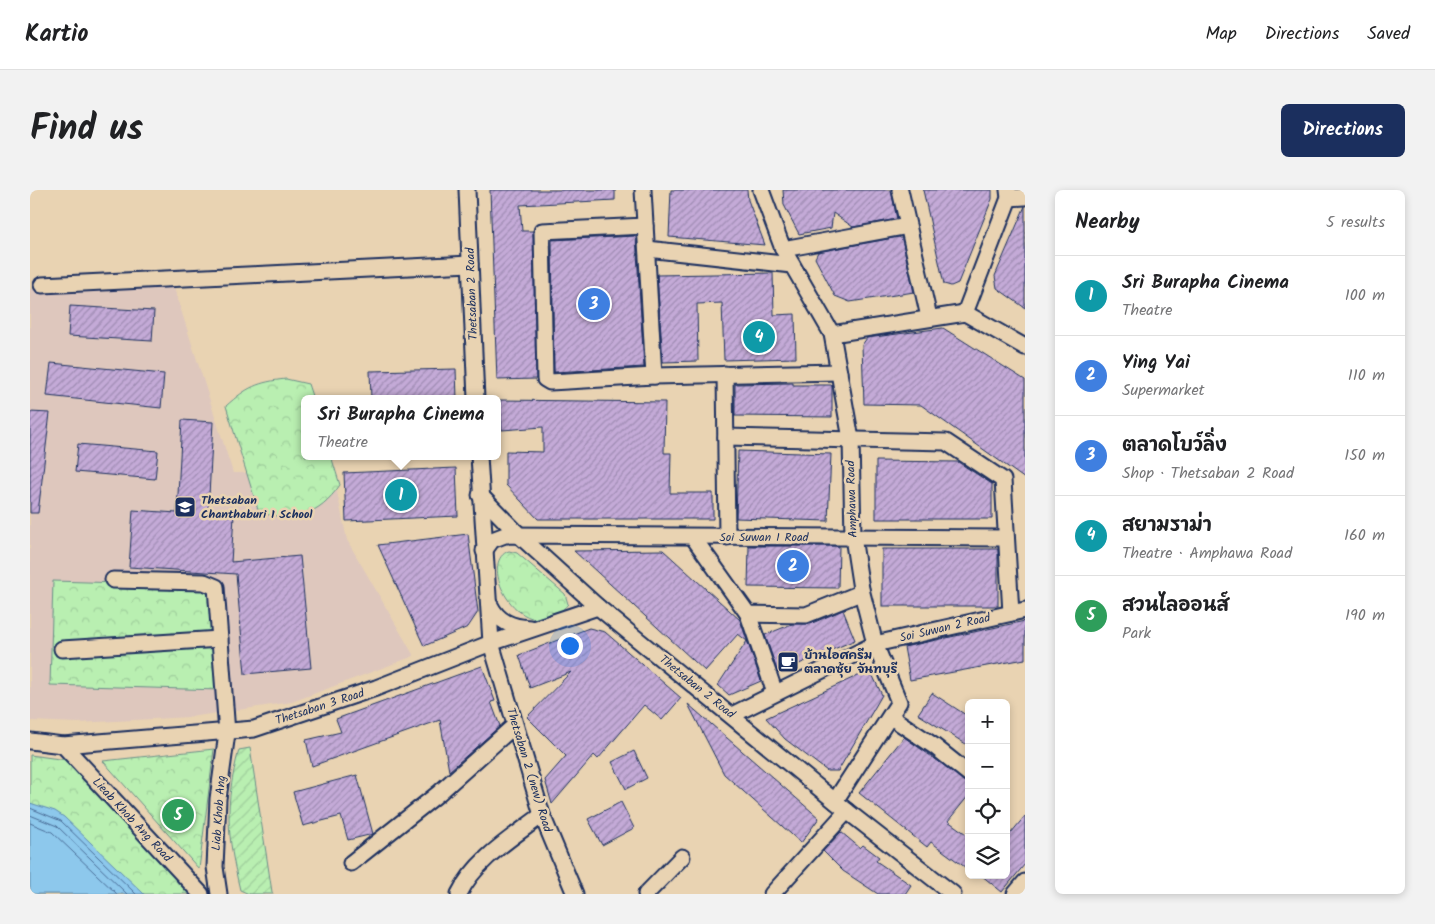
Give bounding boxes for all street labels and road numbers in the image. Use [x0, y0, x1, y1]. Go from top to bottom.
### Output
street label: Thetsaban 2 Road [461, 246, 483, 341]
street label: Amphawa Road [841, 459, 863, 538]
street label: Soi Suwan 1 Road [719, 528, 810, 547]
street label: Soi Suwan 2 Road [898, 608, 993, 648]
street label: Thetsaban 2 Road [655, 650, 740, 724]
street label: Thetsaban 3 Road [273, 683, 368, 730]
street label: Thetsaban 2 (new) Road [501, 705, 557, 836]
street label: Lieab Khob Ang Road [88, 773, 177, 867]
street label: Liab Khob Ang [207, 774, 231, 851]

